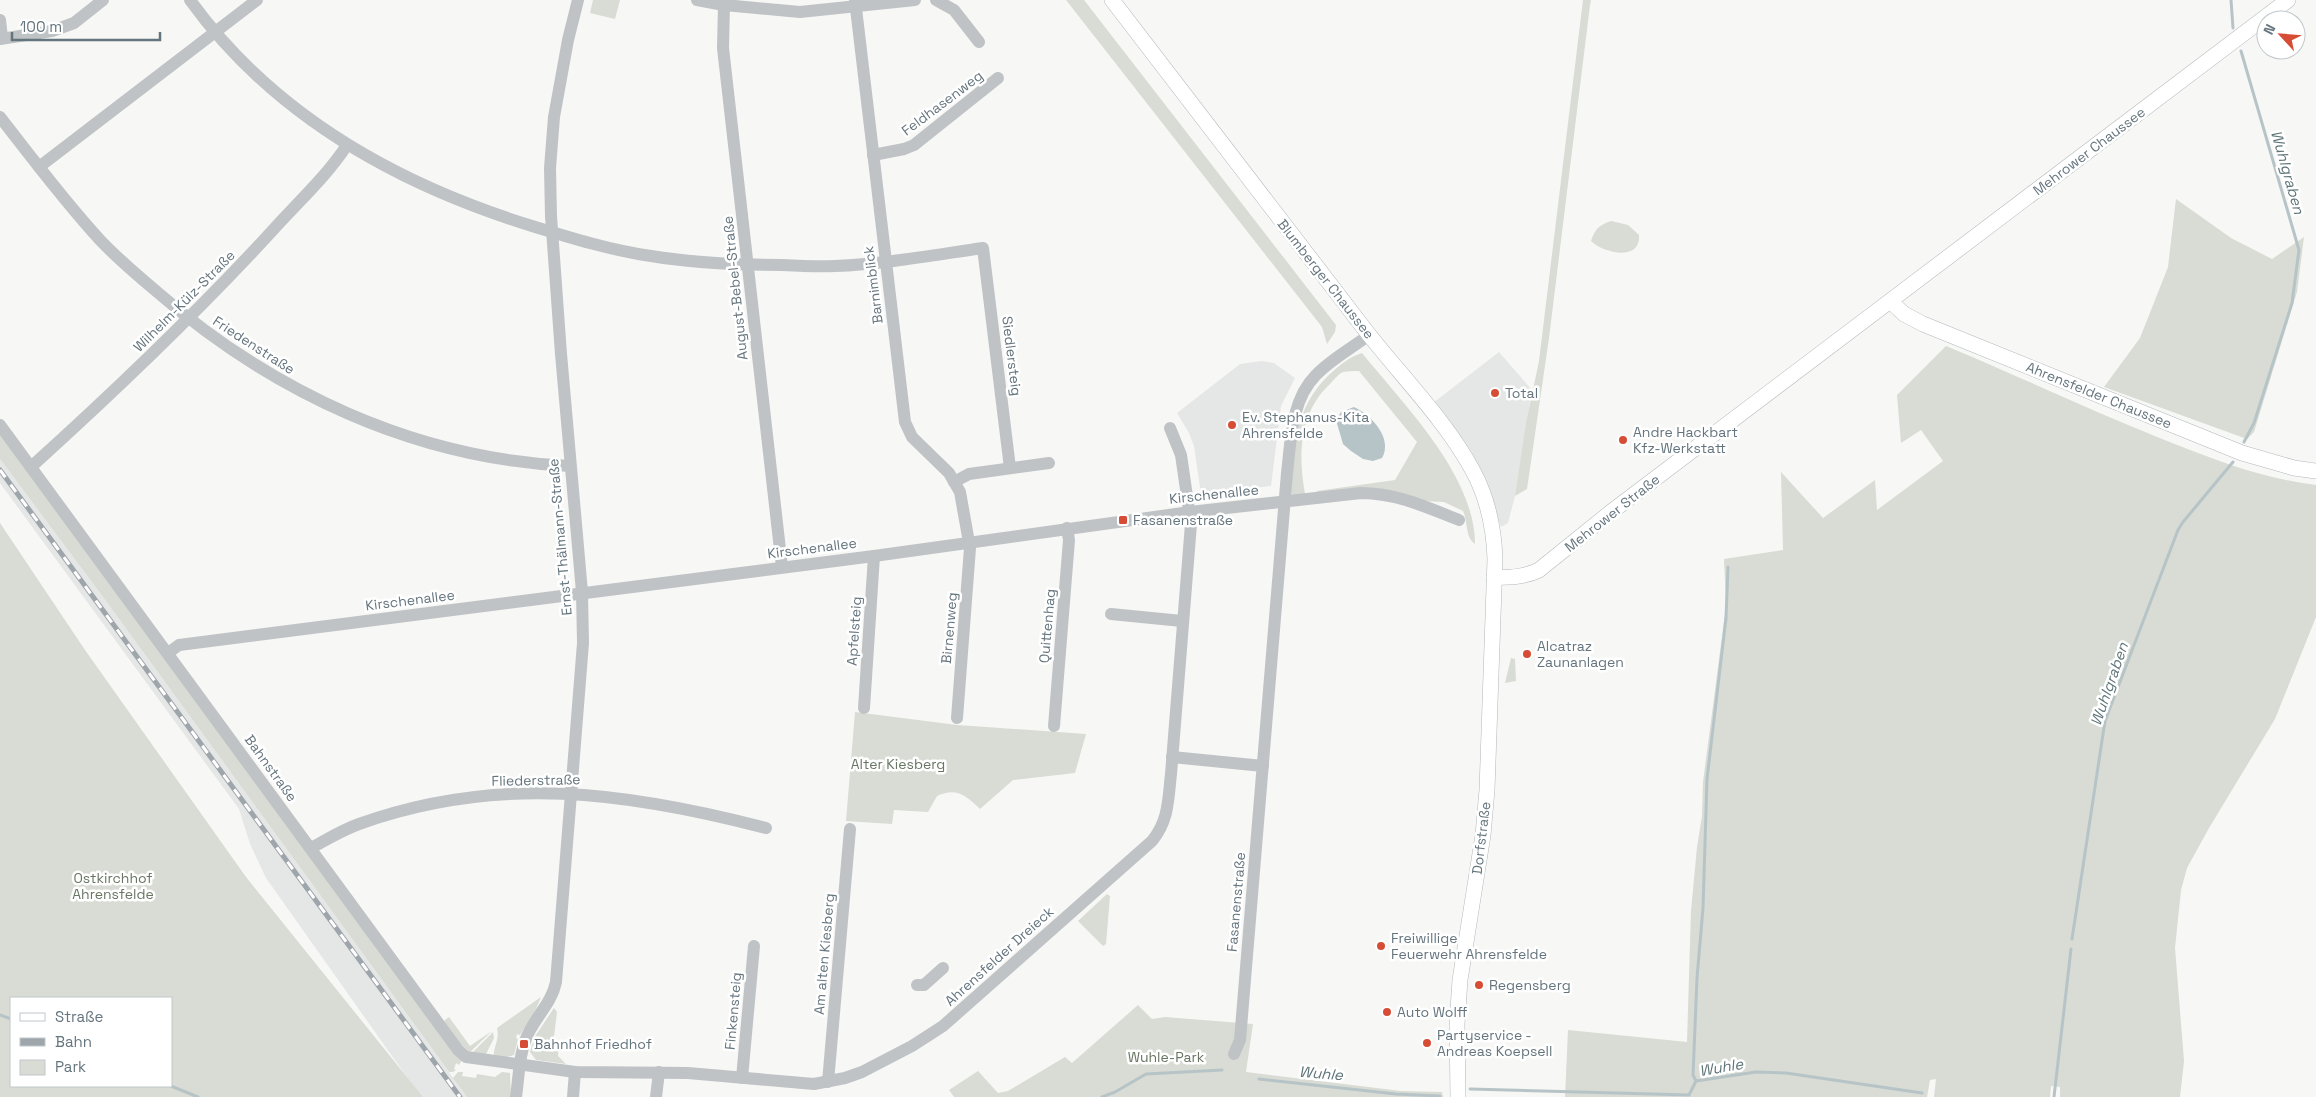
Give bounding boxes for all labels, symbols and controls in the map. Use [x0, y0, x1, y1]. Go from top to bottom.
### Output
scale bar [12, 10, 160, 42]
north arrow [2256, 10, 2306, 60]
text: 100 m [20, 17, 62, 36]
text: N [2259, 21, 2279, 37]
street label: Feldhasenweg [898, 67, 986, 139]
street label: Mehrower Chaussee [2029, 103, 2149, 199]
water label: Wuhlgraben [2267, 128, 2309, 217]
street label: August-Bebel-Straße [718, 215, 752, 361]
street label: Blumberger Chaussee [1274, 215, 1378, 343]
street label: Barnimblick [859, 245, 887, 325]
street label: Wilhelm-Külz-Straße [129, 246, 239, 356]
street label: Friedenstraße [210, 312, 298, 378]
street label: Siedlersteig [998, 315, 1026, 397]
street label: Ahrensfelder Chaussee [2023, 358, 2175, 432]
place label: Total [1505, 384, 1538, 402]
marker: Total [1489, 387, 1501, 399]
place label: Ev. Stephanus-Kita Ahrensfelde [1242, 408, 1369, 442]
marker: Ev. Stephanus-Kita Ahrensfelde [1226, 419, 1238, 431]
place label: Andre Hackbart Kfz-Werkstatt [1633, 423, 1738, 457]
marker: Andre Hackbart Kfz-Werkstatt [1617, 434, 1629, 446]
street label: Ernst-Thälmann-Straße [544, 458, 576, 616]
street label: Mehrower Straße [1561, 470, 1663, 556]
street label: Kirschenallee [1168, 480, 1260, 508]
place label: Fasanenstraße [1133, 511, 1233, 529]
marker: Fasanenstraße [1117, 514, 1129, 526]
street label: Kirschenallee [766, 534, 858, 562]
street label: Kirschenallee [364, 586, 456, 614]
street label: Quittenhag [1035, 588, 1059, 664]
street label: Birnenweg [937, 592, 961, 664]
street label: Apfelsteig [843, 596, 865, 666]
place label: Alcatraz Zaunanlagen [1537, 637, 1624, 671]
water label: Wuhlgraben [2086, 639, 2132, 728]
marker: Alcatraz Zaunanlagen [1521, 648, 1533, 660]
street label: Bahnstraße [241, 731, 301, 805]
park label: Alter Kiesberg [851, 755, 945, 773]
street label: Fliederstraße [491, 770, 581, 790]
street label: Dorfstraße [1468, 801, 1494, 875]
street label: Fasanenstraße [1223, 851, 1249, 953]
park label: Ostkirchhof Ahrensfelde [72, 869, 154, 903]
street label: Am alten Kiesberg [810, 893, 838, 1015]
street label: Ahrensfelder Dreieck [941, 902, 1058, 1010]
place label: Freiwillige Feuerwehr Ahrensfelde [1391, 929, 1547, 963]
marker: Freiwillige Feuerwehr Ahrensfelde [1375, 940, 1387, 952]
street label: Finkensteig [721, 972, 745, 1050]
place label: Regensberg [1489, 976, 1571, 994]
marker: Regensberg [1473, 979, 1485, 991]
legend [10, 997, 172, 1087]
place label: Auto Wolff [1397, 1003, 1468, 1021]
marker: Auto Wolff [1381, 1006, 1393, 1018]
text: Straße [55, 1007, 104, 1026]
place label: Partyservice - Andreas Koepsell [1437, 1026, 1552, 1060]
text: Bahn [55, 1032, 92, 1051]
place label: Bahnhof Friedhof [534, 1035, 652, 1053]
marker: Partyservice - Andreas Koepsell [1421, 1037, 1433, 1049]
marker: Bahnhof Friedhof [518, 1038, 530, 1050]
park label: Wuhle-Park [1128, 1048, 1205, 1066]
water label: Wuhle [1698, 1054, 1745, 1080]
text: Park [55, 1057, 86, 1076]
water label: Wuhle [1298, 1062, 1345, 1084]

